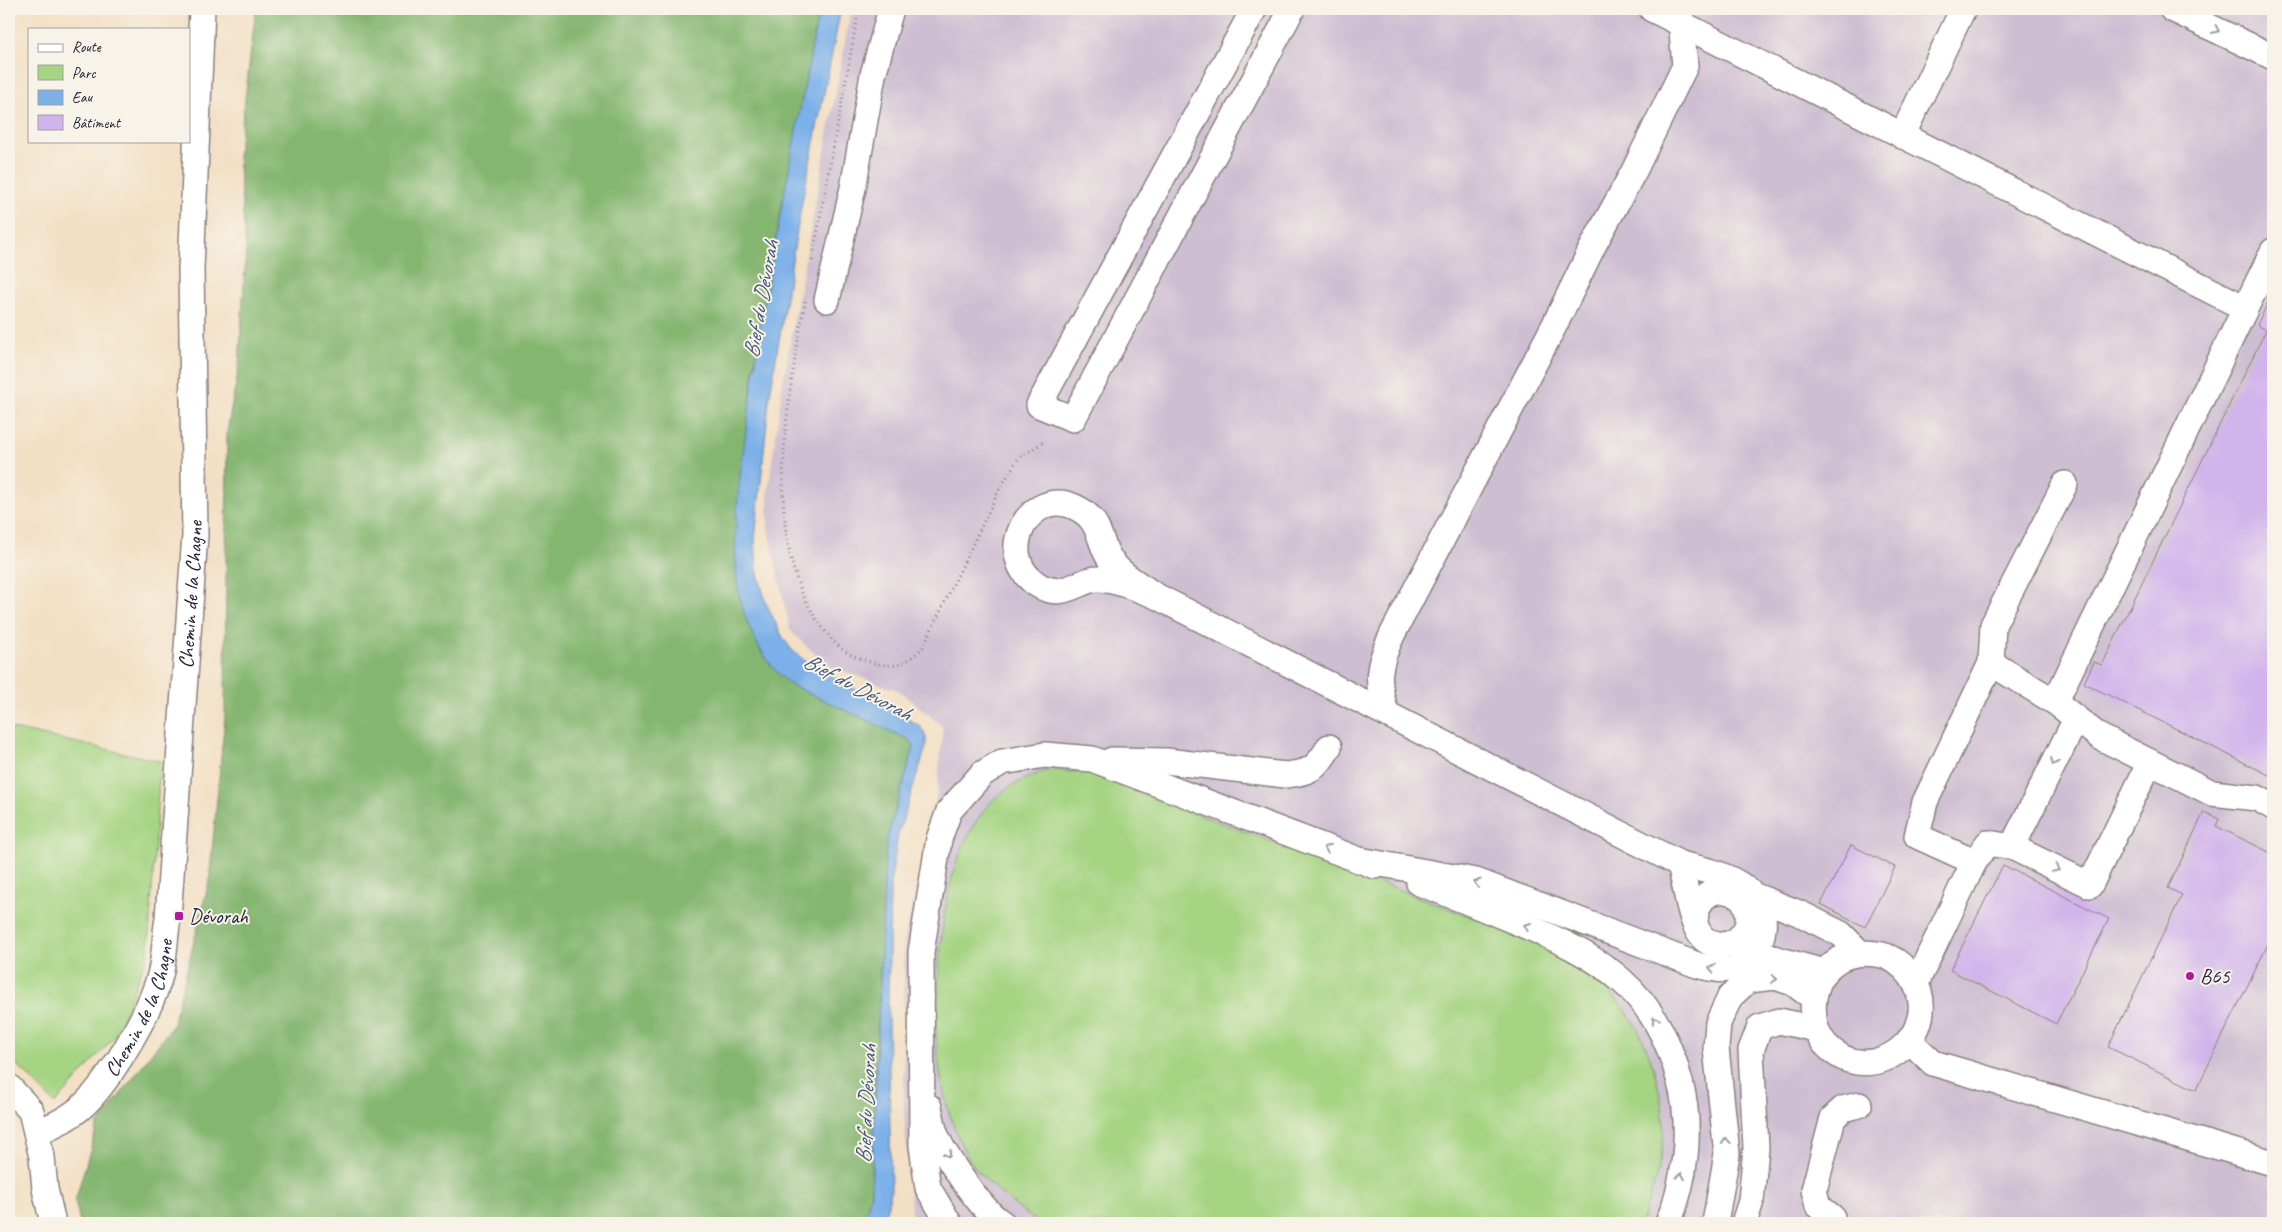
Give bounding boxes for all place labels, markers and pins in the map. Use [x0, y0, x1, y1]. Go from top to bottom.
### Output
place label: Dévorah [189, 903, 248, 929]
marker: Dévorah [173, 910, 185, 922]
place label: B65 [2200, 963, 2231, 989]
marker: B65 [2184, 970, 2196, 982]

